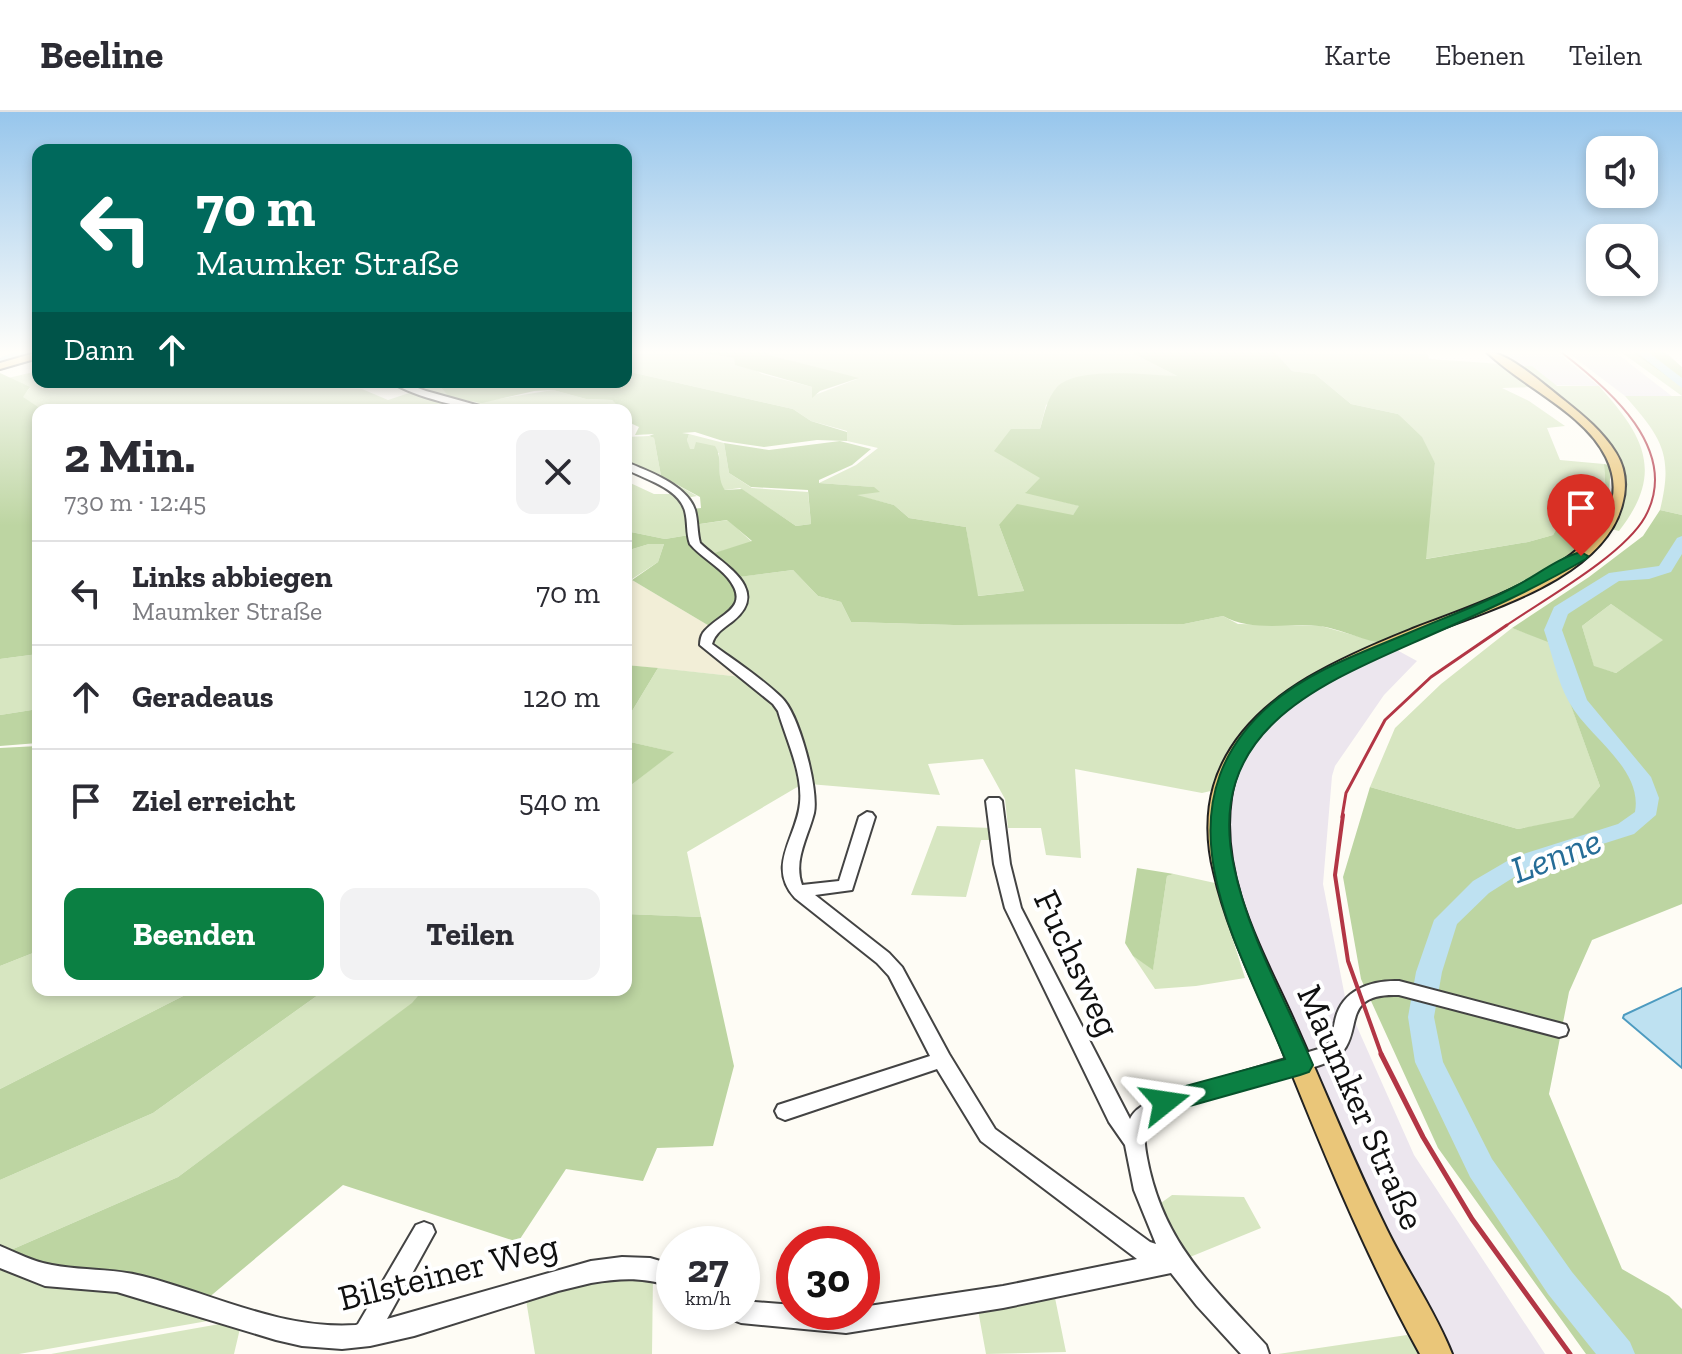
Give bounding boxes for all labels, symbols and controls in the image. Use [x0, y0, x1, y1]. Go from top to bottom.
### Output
text: Beeline [40, 32, 163, 78]
text: Karte [1324, 39, 1391, 72]
text: Ebenen [1435, 39, 1525, 72]
text: Teilen [1569, 39, 1642, 72]
map controls [1586, 136, 1658, 296]
button: sound [1586, 136, 1658, 208]
text: 70 m [196, 173, 316, 240]
icon: left [64, 176, 168, 280]
button: search [1586, 224, 1658, 296]
text: Maumker Straße [196, 241, 459, 284]
icon: ahead [150, 328, 194, 372]
text: Dann [64, 332, 134, 368]
text: 2 Min. [64, 427, 195, 484]
button: close [516, 430, 600, 514]
pin [1547, 474, 1615, 556]
text: 730 m · 12:45 [64, 486, 206, 518]
icon: arrive [1559, 486, 1603, 530]
text: Links abbiegen [132, 559, 333, 595]
icon: left [64, 571, 108, 615]
text: 70 m [536, 575, 600, 611]
text: Maumker Straße [132, 595, 322, 627]
icon: ahead [64, 675, 108, 719]
text: Geradeaus [132, 679, 273, 715]
text: 120 m [523, 679, 600, 715]
icon: arrive [64, 779, 108, 823]
text: Ziel erreicht [132, 783, 295, 819]
text: 540 m [518, 783, 600, 819]
water label: Lenne [1504, 817, 1608, 893]
street label: Fuchsweg [1025, 883, 1130, 1044]
button: Beenden [64, 888, 324, 980]
button: Teilen [340, 888, 600, 980]
street label: Maumker Straße [1288, 978, 1435, 1236]
position arrow [1123, 1060, 1207, 1144]
street label: Bilsteiner Weg [334, 1223, 563, 1320]
speed limit sign: 30 [776, 1226, 880, 1330]
text: 27 [687, 1244, 729, 1292]
text: km/h [685, 1286, 731, 1310]

